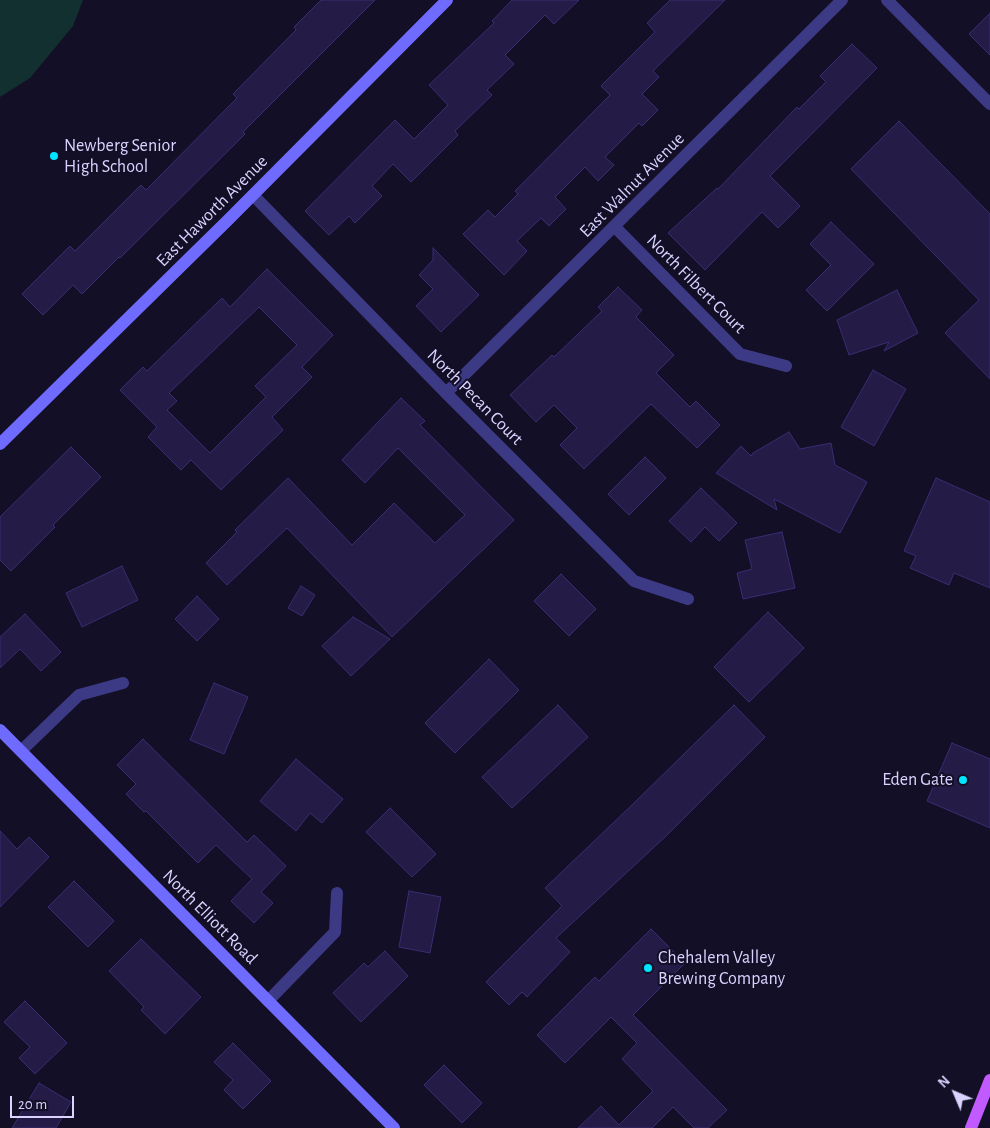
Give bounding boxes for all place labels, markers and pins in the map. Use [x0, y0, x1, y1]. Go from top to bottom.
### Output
place label: Newberg Senior High School [64, 135, 176, 178]
marker: Newberg Senior High School [48, 150, 60, 162]
place label: Eden Gate [882, 769, 953, 791]
marker: Eden Gate [957, 774, 969, 786]
place label: Chehalem Valley Brewing Company [658, 947, 785, 990]
marker: Chehalem Valley Brewing Company [642, 962, 654, 974]

